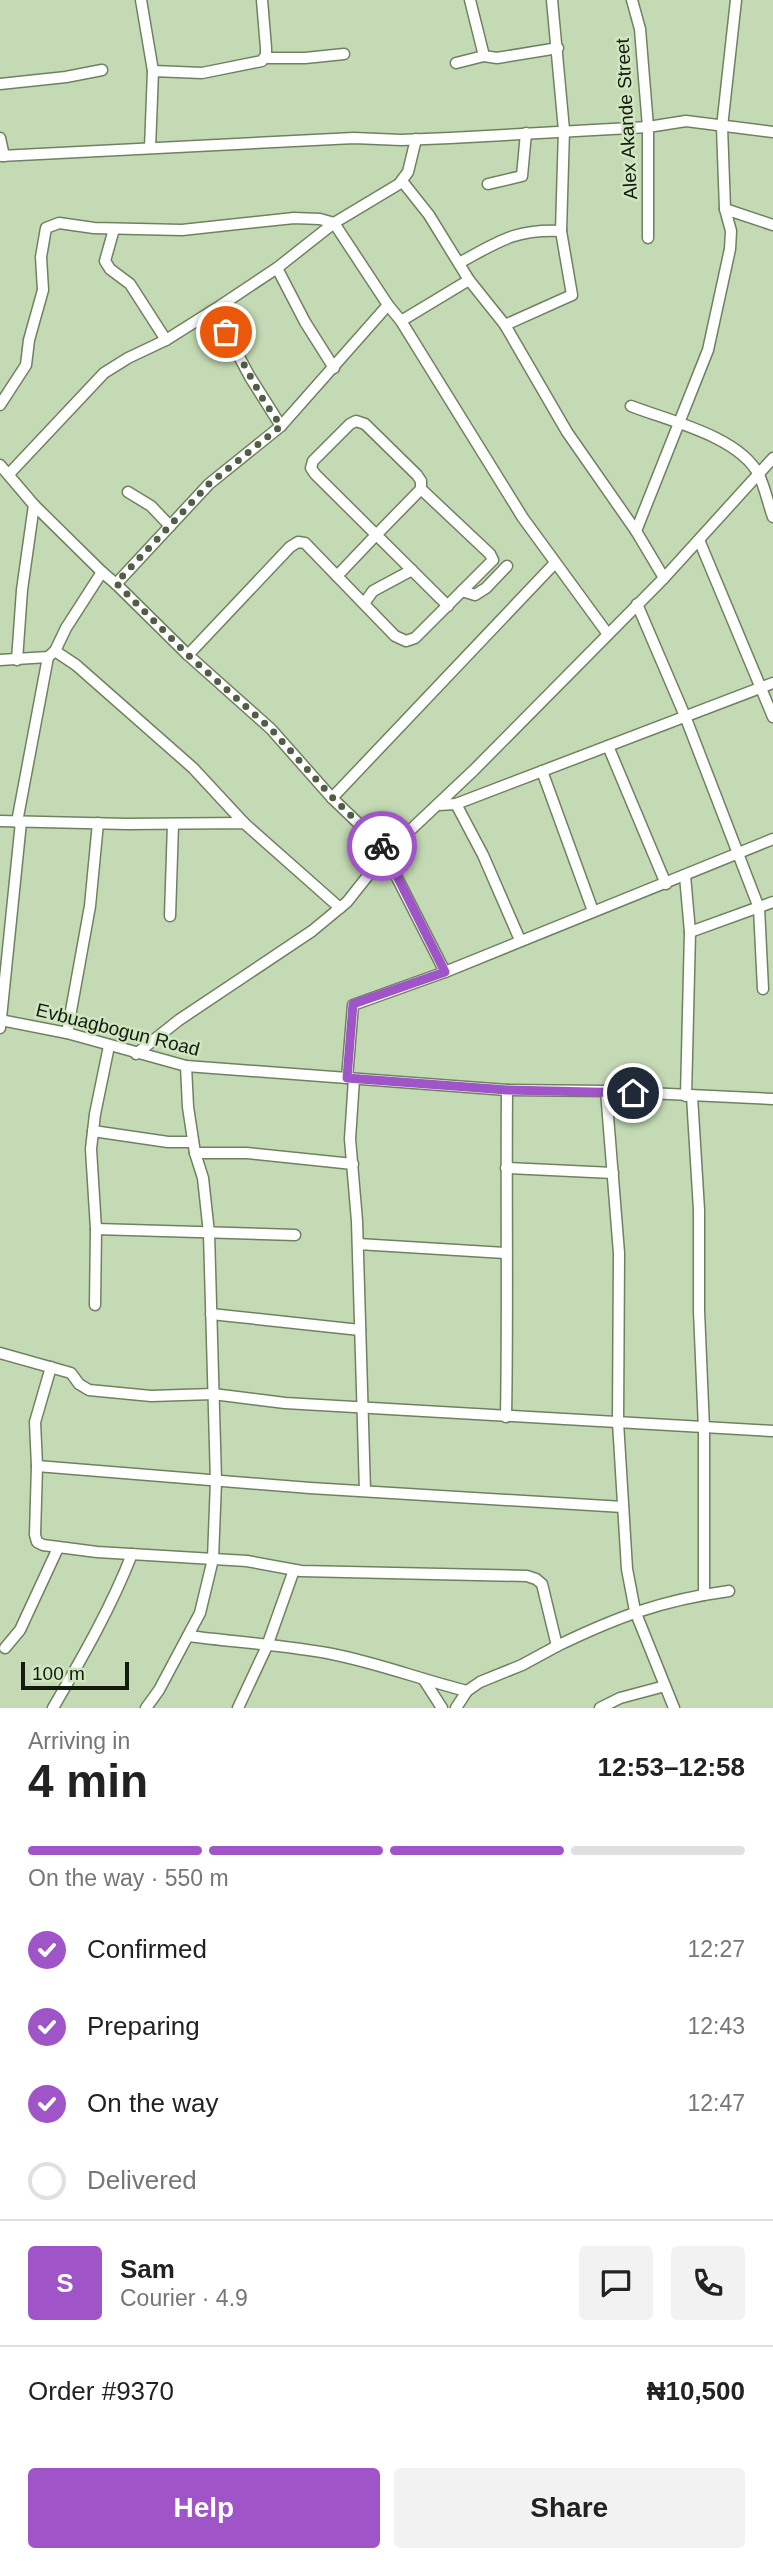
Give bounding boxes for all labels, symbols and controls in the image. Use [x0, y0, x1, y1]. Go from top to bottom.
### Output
street label: Alex Akande Street [612, 37, 641, 200]
pin [196, 302, 256, 362]
icon: bag [207, 313, 245, 351]
courier [347, 811, 417, 881]
icon: bike [363, 827, 401, 865]
street label: Evbuagbogun Road [34, 999, 202, 1060]
pin [603, 1063, 663, 1123]
icon: home [614, 1074, 652, 1112]
scale bar [21, 1659, 130, 1691]
text: 100 m [32, 1663, 85, 1684]
text: Arriving in [28, 1728, 130, 1754]
text: 12:53–12:58 [598, 1752, 745, 1782]
text: 4 min [28, 1755, 148, 1807]
text: On the way · 550 m [28, 1865, 229, 1891]
icon: check [28, 1931, 66, 1969]
text: Confirmed [87, 1934, 207, 1964]
text: 12:27 [687, 1936, 745, 1962]
icon: check [28, 2008, 66, 2046]
text: Preparing [87, 2011, 200, 2041]
text: 12:43 [687, 2013, 745, 2039]
icon: check [28, 2085, 66, 2123]
text: On the way [87, 2088, 219, 2118]
text: 12:47 [687, 2090, 745, 2116]
text: Delivered [87, 2165, 197, 2195]
button: chat [579, 2246, 653, 2320]
button: phone [671, 2246, 745, 2320]
text: Sam [120, 2254, 175, 2284]
text: S [56, 2268, 74, 2298]
text: Courier · 4.9 [120, 2285, 248, 2311]
text: Order #9370 [28, 2376, 174, 2406]
text: ₦10,500 [647, 2376, 745, 2406]
button: Help [28, 2468, 380, 2548]
button: Share [394, 2468, 745, 2548]

